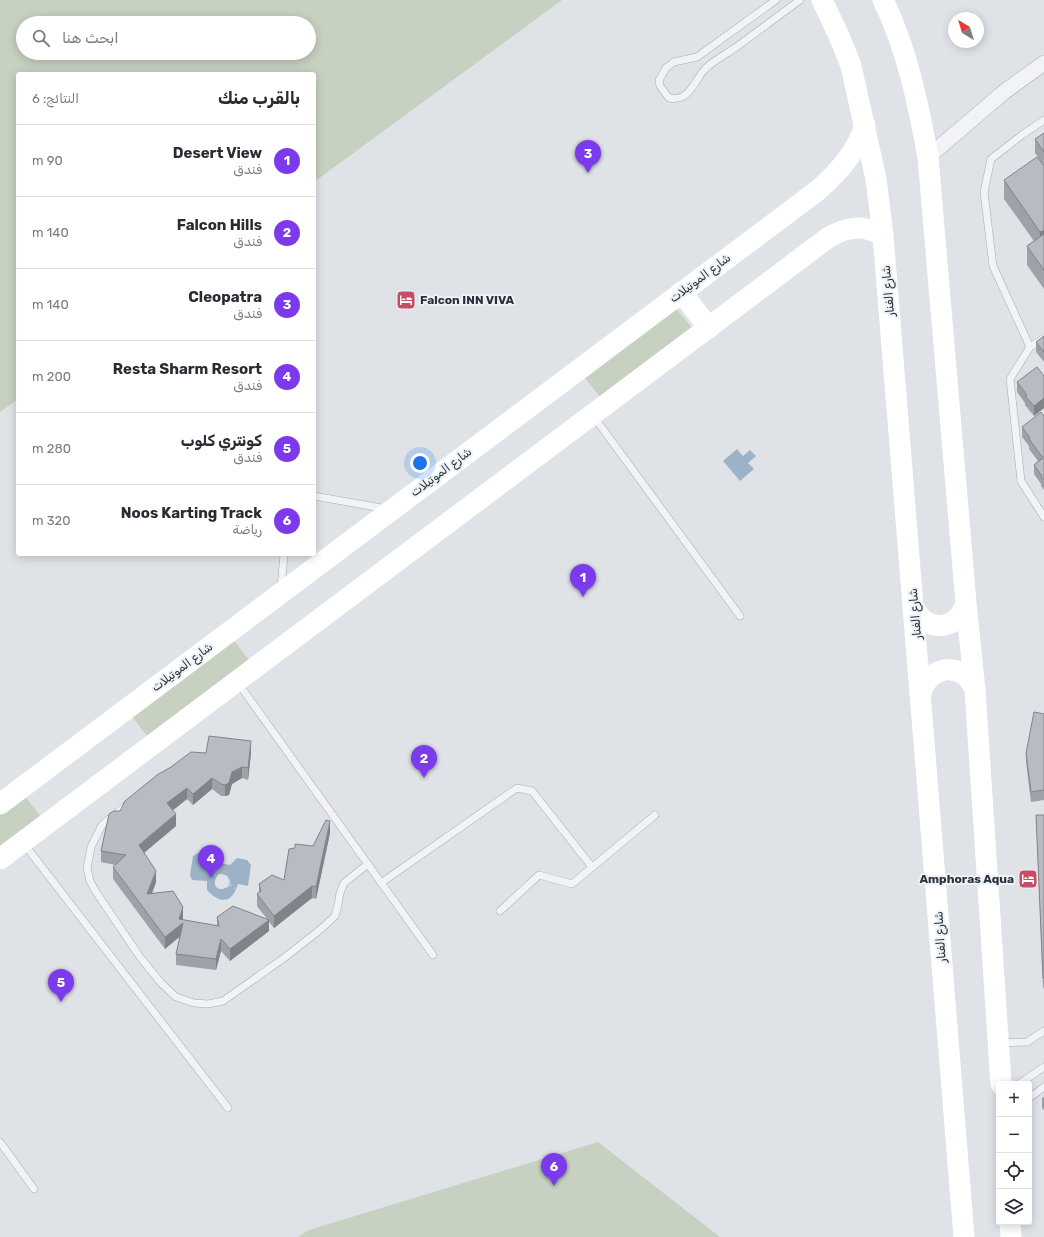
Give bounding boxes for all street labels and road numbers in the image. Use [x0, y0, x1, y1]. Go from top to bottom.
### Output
street label: شارع الموتيلات [667, 250, 735, 307]
street label: شارع الفنار [879, 264, 899, 318]
street label: شارع الموتيلات [408, 444, 476, 501]
street label: شارع الفنار [906, 587, 926, 641]
street label: شارع الموتيلات [149, 639, 217, 696]
street label: شارع الفنار [931, 911, 951, 964]

